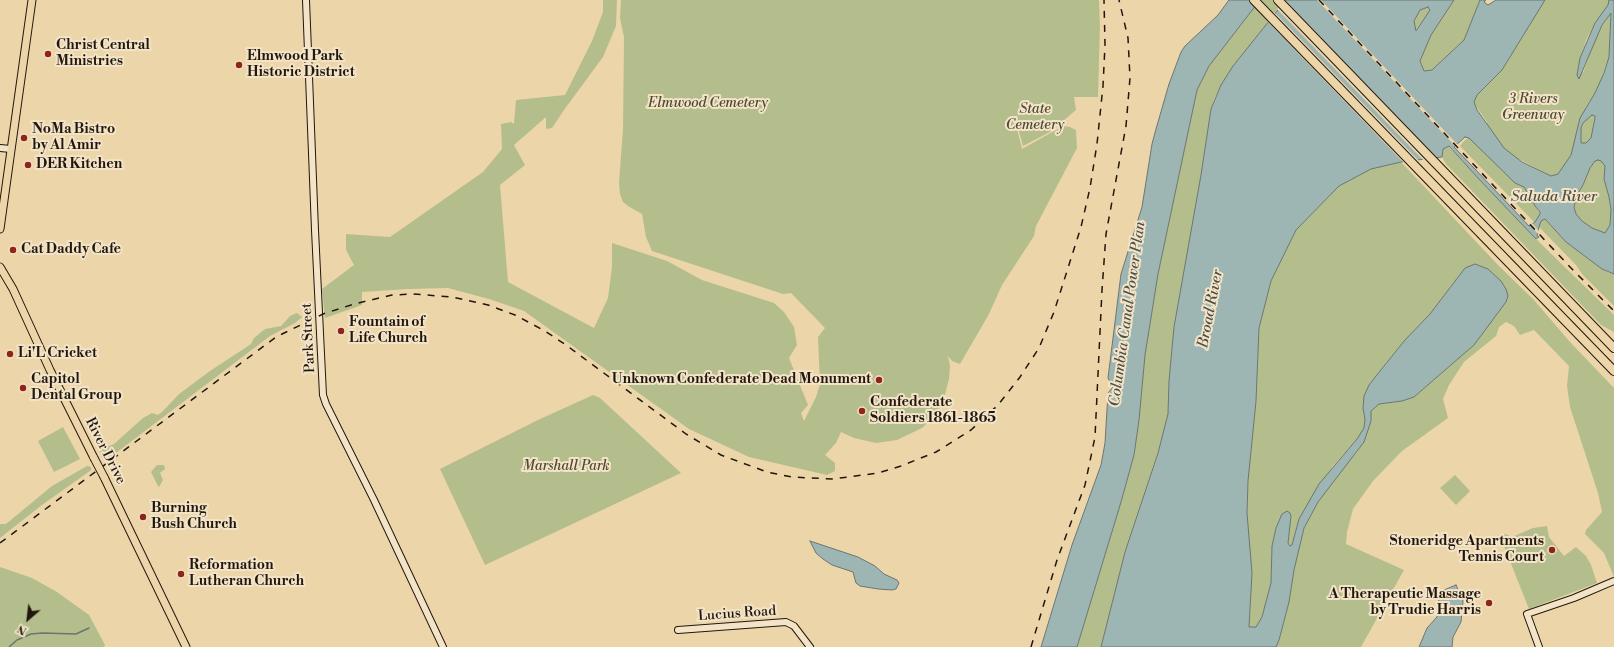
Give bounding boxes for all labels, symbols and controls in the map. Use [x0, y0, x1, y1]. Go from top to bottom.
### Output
place label: Christ Central Ministries [56, 38, 150, 70]
marker: Christ Central Ministries [43, 49, 53, 59]
place label: Elmwood Park Historic District [247, 49, 355, 82]
marker: Elmwood Park Historic District [234, 60, 244, 70]
park label: 3 Rivers Greenway [1502, 92, 1564, 124]
park label: Elmwood Cemetery [648, 96, 768, 112]
park label: State Cemetery [1006, 102, 1064, 134]
place label: NoMa Bistro by Al Amir [32, 122, 115, 154]
marker: NoMa Bistro by Al Amir [19, 133, 29, 143]
place label: DER Kitchen [36, 157, 122, 173]
marker: DER Kitchen [23, 160, 33, 170]
water label: Saluda River [1511, 188, 1597, 206]
water label: Columbia Canal Power Plan [1106, 220, 1150, 408]
place label: Cat Daddy Cafe [21, 242, 121, 258]
marker: Cat Daddy Cafe [8, 245, 18, 255]
water label: Broad River [1195, 268, 1227, 350]
street label: Park Street [299, 303, 319, 373]
place label: Fountain of Life Church [349, 315, 427, 348]
marker: Fountain of Life Church [336, 326, 346, 336]
place label: Li'L Cricket [18, 346, 97, 362]
marker: Li'L Cricket [5, 349, 15, 359]
place label: Capitol Dental Group [31, 372, 122, 404]
place label: Unknown Confederate Dead Monument [612, 372, 871, 388]
marker: Unknown Confederate Dead Monument [874, 375, 884, 385]
marker: Capitol Dental Group [18, 383, 28, 393]
place label: Confederate Soldiers 1861-1865 [870, 395, 996, 428]
marker: Confederate Soldiers 1861-1865 [857, 406, 867, 416]
street label: River Drive [81, 415, 129, 487]
park label: Marshall Park [522, 459, 610, 475]
place label: Burning Bush Church [151, 501, 237, 534]
marker: Burning Bush Church [138, 512, 148, 522]
place label: Stoneridge Apartments Tennis Court [1389, 534, 1544, 566]
marker: Stoneridge Apartments Tennis Court [1547, 545, 1557, 555]
place label: Reformation Lutheran Church [189, 558, 304, 590]
marker: Reformation Lutheran Church [176, 569, 186, 579]
place label: A Therapeutic Massage by Trudie Harris [1329, 587, 1481, 620]
marker: A Therapeutic Massage by Trudie Harris [1484, 598, 1494, 608]
north arrow [8, 599, 48, 639]
street label: Lucius Road [697, 603, 777, 625]
text: N [15, 621, 30, 638]

